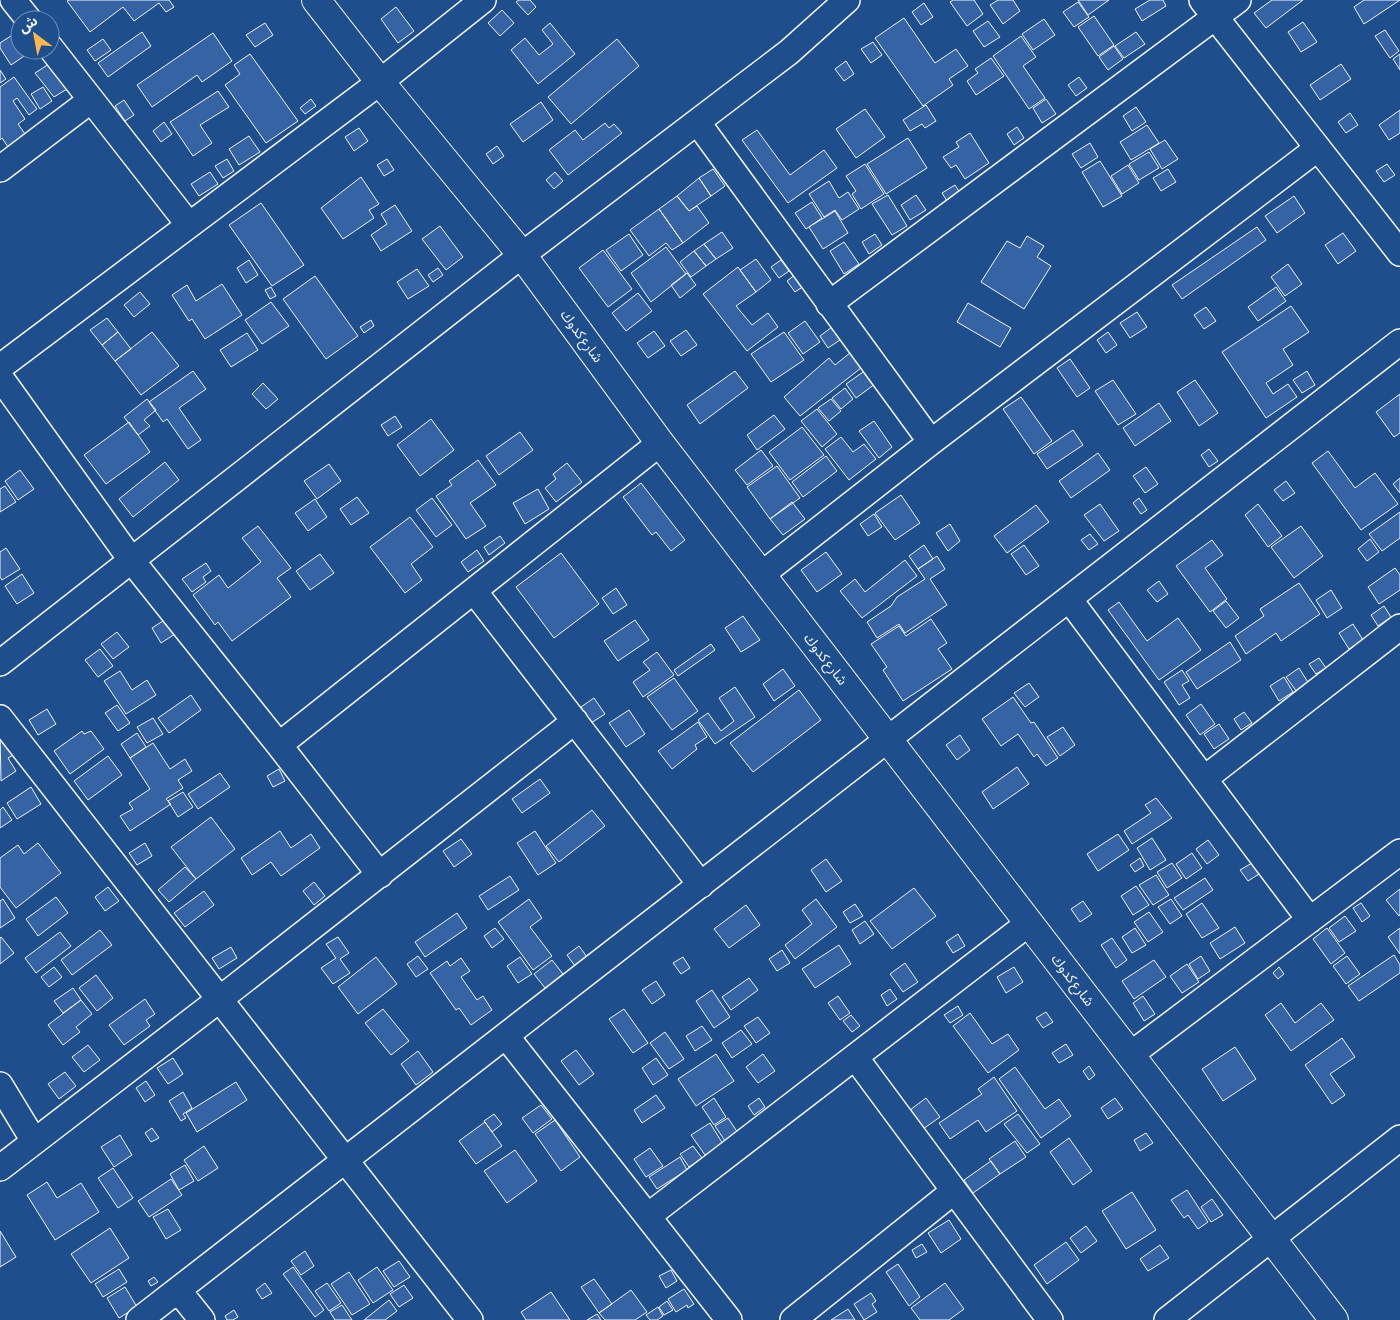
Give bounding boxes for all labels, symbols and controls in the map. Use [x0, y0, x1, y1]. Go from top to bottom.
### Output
north arrow [10, 10, 60, 60]
text: ش [16, 12, 40, 36]
street label: شارع كدوك [555, 307, 606, 367]
street label: شارع كدوك [799, 630, 851, 690]
street label: شارع كدوك [1046, 951, 1098, 1011]

